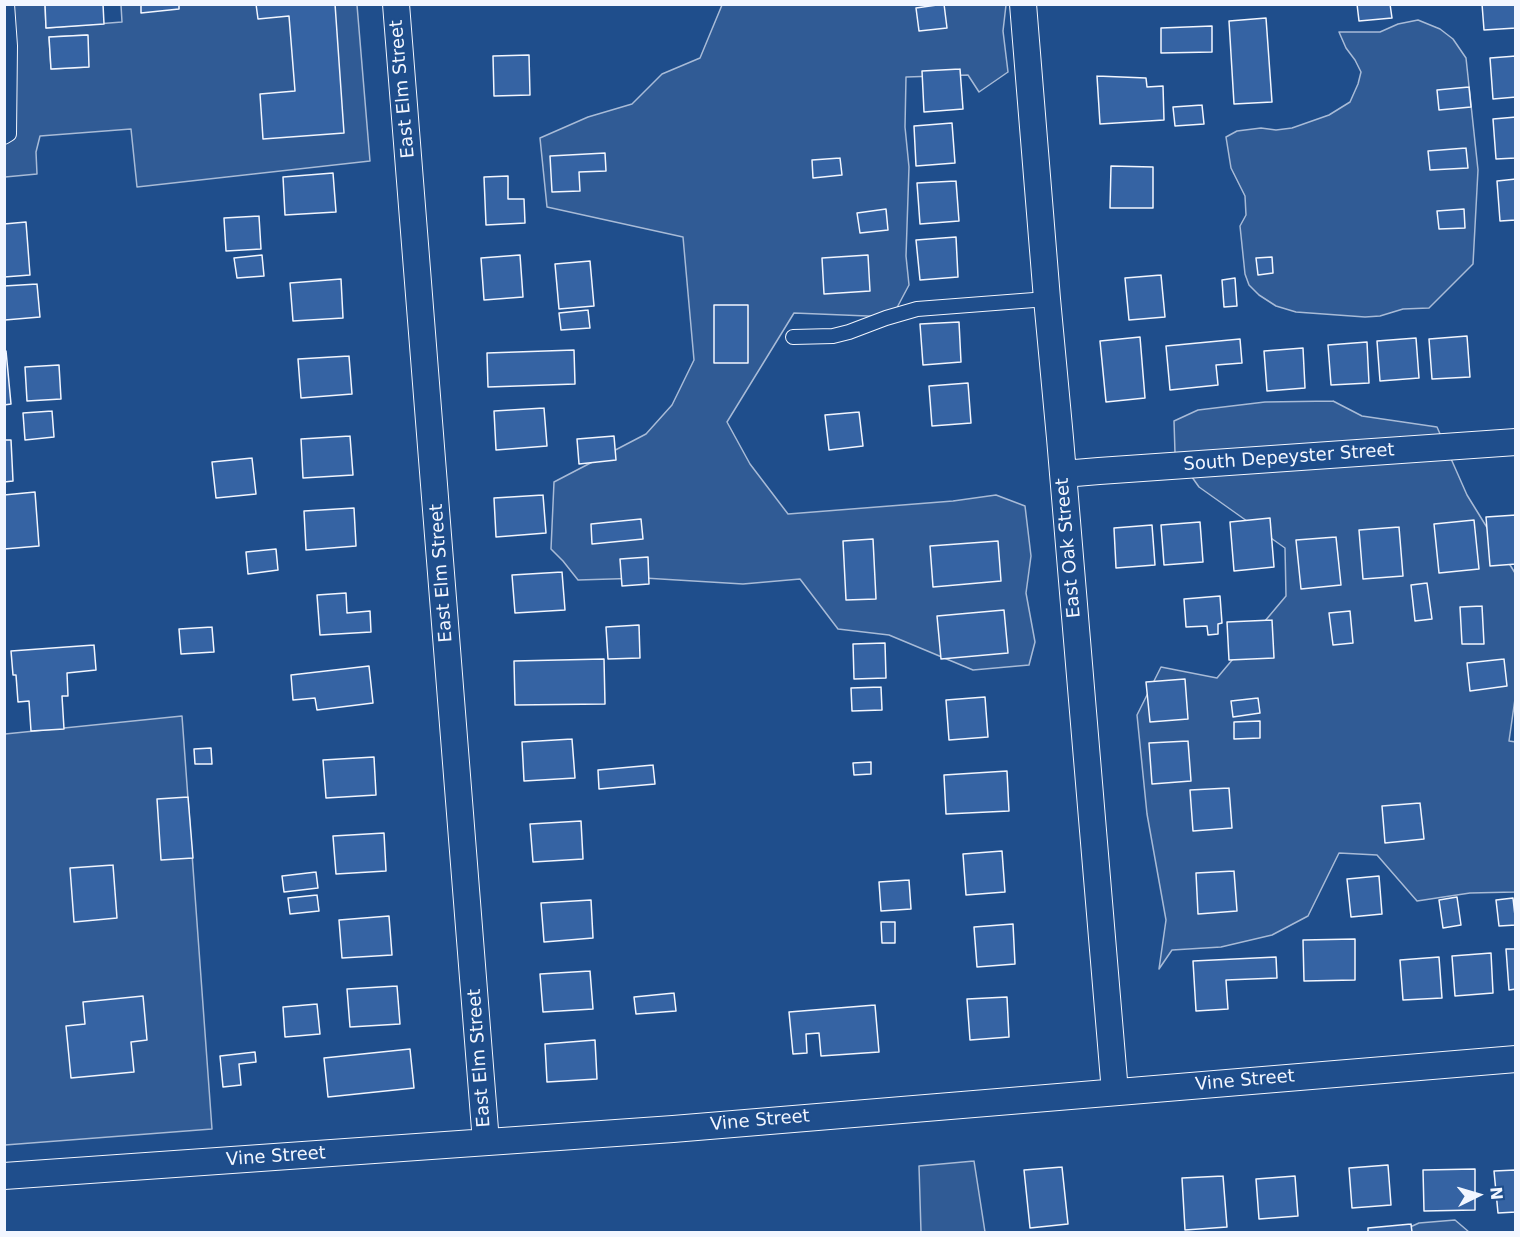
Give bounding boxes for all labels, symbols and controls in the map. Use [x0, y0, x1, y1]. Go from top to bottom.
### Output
street label: East Elm Street [386, 19, 420, 159]
street label: South Depeyster Street [1183, 440, 1395, 476]
street label: East Oak Street [1052, 477, 1086, 619]
street label: East Elm Street [426, 503, 458, 643]
street label: East Elm Street [464, 988, 496, 1128]
street label: Vine Street [1194, 1066, 1296, 1096]
street label: Vine Street [709, 1106, 811, 1136]
street label: Vine Street [225, 1143, 327, 1171]
north arrow [1448, 1165, 1508, 1225]
text: N [1486, 1186, 1506, 1201]

